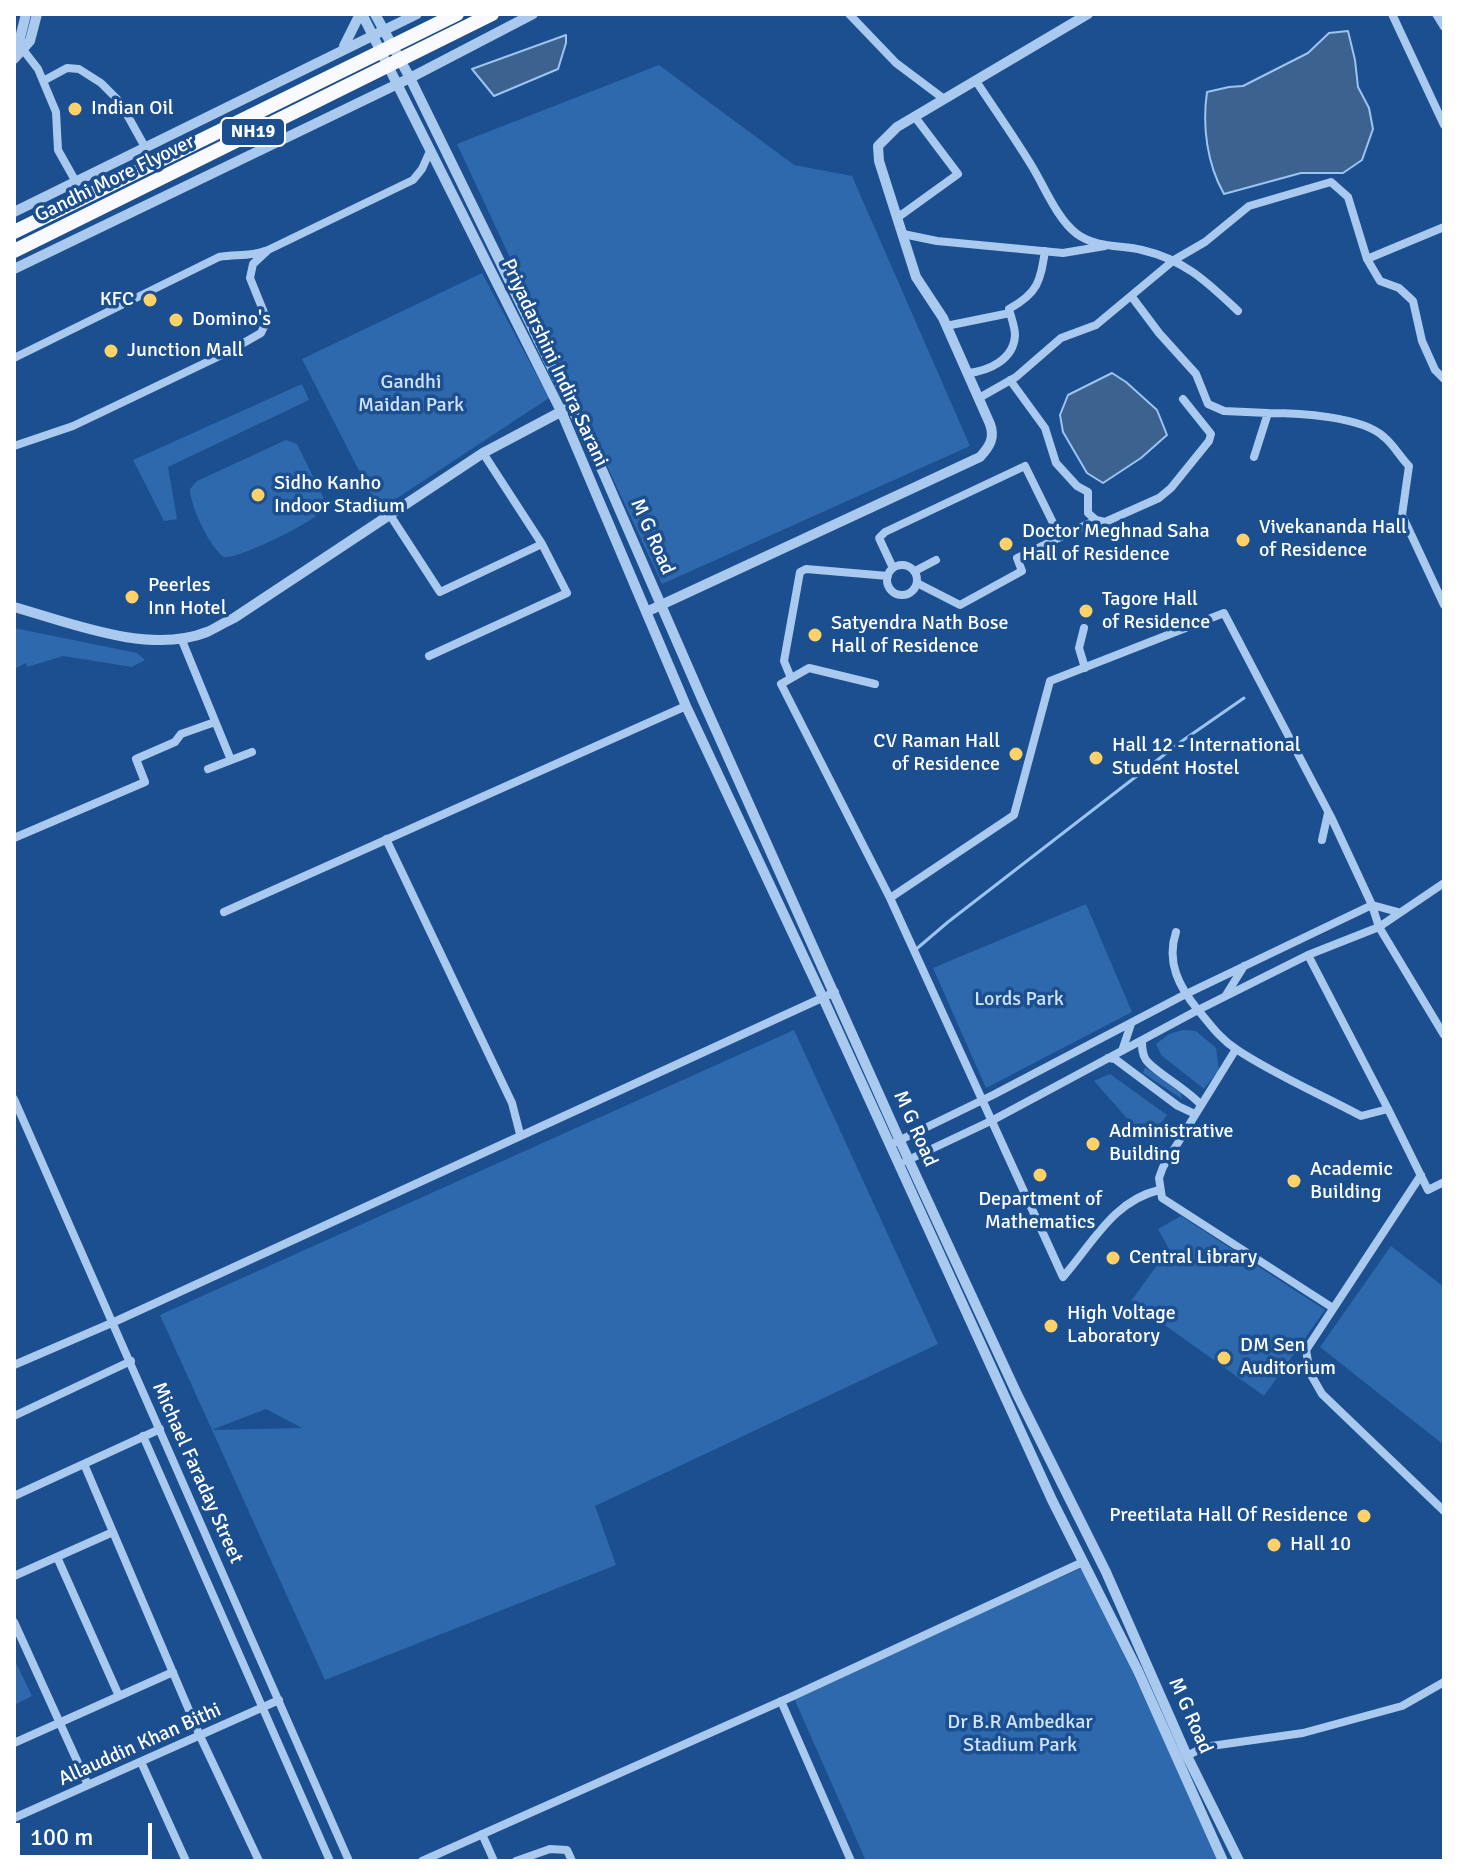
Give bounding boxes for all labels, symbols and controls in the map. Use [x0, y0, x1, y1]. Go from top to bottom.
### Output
place label: Indian Oil [91, 97, 174, 121]
marker: Indian Oil [66, 100, 84, 118]
road number: NH19 [221, 118, 285, 146]
street label: Gandhi More Flyover [31, 130, 199, 228]
street label: Priyadarshini Indira Sarani [495, 255, 613, 471]
place label: KFC [100, 288, 134, 312]
marker: KFC [141, 291, 159, 309]
place label: Domino's [192, 308, 271, 332]
marker: Domino's [167, 311, 185, 329]
place label: Junction Mall [127, 339, 243, 363]
marker: Junction Mall [102, 342, 120, 360]
park label: Gandhi Maidan Park [358, 371, 464, 418]
place label: Sidho Kanho Indoor Stadium [274, 472, 405, 519]
marker: Sidho Kanho Indoor Stadium [249, 486, 267, 504]
street label: M G Road [625, 495, 679, 579]
place label: Vivekananda Hall of Residence [1259, 516, 1407, 563]
place label: Doctor Meghnad Saha Hall of Residence [1022, 520, 1210, 567]
marker: Vivekananda Hall of Residence [1234, 531, 1252, 549]
marker: Doctor Meghnad Saha Hall of Residence [997, 535, 1015, 553]
place label: Peerles Inn Hotel [148, 574, 226, 621]
marker: Peerles Inn Hotel [123, 588, 141, 606]
place label: Tagore Hall of Residence [1102, 588, 1210, 635]
marker: Tagore Hall of Residence [1077, 602, 1095, 620]
place label: Satyendra Nath Bose Hall of Residence [831, 612, 1009, 659]
marker: Satyendra Nath Bose Hall of Residence [806, 626, 824, 644]
place label: CV Raman Hall of Residence [873, 730, 1000, 777]
place label: Hall 12 - International Student Hostel [1112, 734, 1301, 781]
marker: CV Raman Hall of Residence [1007, 745, 1025, 763]
marker: Hall 12 - International Student Hostel [1087, 749, 1105, 767]
park label: Lords Park [974, 988, 1064, 1012]
street label: M G Road [888, 1087, 942, 1171]
place label: Administrative Building [1109, 1120, 1233, 1167]
marker: Administrative Building [1084, 1135, 1102, 1153]
place label: Academic Building [1310, 1158, 1393, 1205]
marker: Department of Mathematics [1031, 1166, 1049, 1184]
marker: Academic Building [1285, 1172, 1303, 1190]
place label: Department of Mathematics [978, 1188, 1102, 1235]
place label: Central Library [1129, 1246, 1257, 1270]
marker: Central Library [1104, 1249, 1122, 1267]
place label: High Voltage Laboratory [1067, 1302, 1176, 1349]
marker: High Voltage Laboratory [1042, 1317, 1060, 1335]
place label: DM Sen Auditorium [1240, 1334, 1336, 1381]
marker: DM Sen Auditorium [1215, 1349, 1233, 1367]
street label: Michael Faraday Street [146, 1379, 248, 1567]
place label: Preetilata Hall Of Residence [1109, 1504, 1348, 1528]
marker: Preetilata Hall Of Residence [1355, 1507, 1373, 1525]
place label: Hall 10 [1290, 1533, 1351, 1557]
marker: Hall 10 [1265, 1536, 1283, 1554]
street label: M G Road [1163, 1674, 1217, 1758]
street label: Allauddin Khan Bithi [55, 1698, 225, 1792]
park label: Dr B.R Ambedkar Stadium Park [947, 1711, 1093, 1758]
scale bar [20, 1807, 156, 1857]
text: 100 m [30, 1822, 93, 1852]

